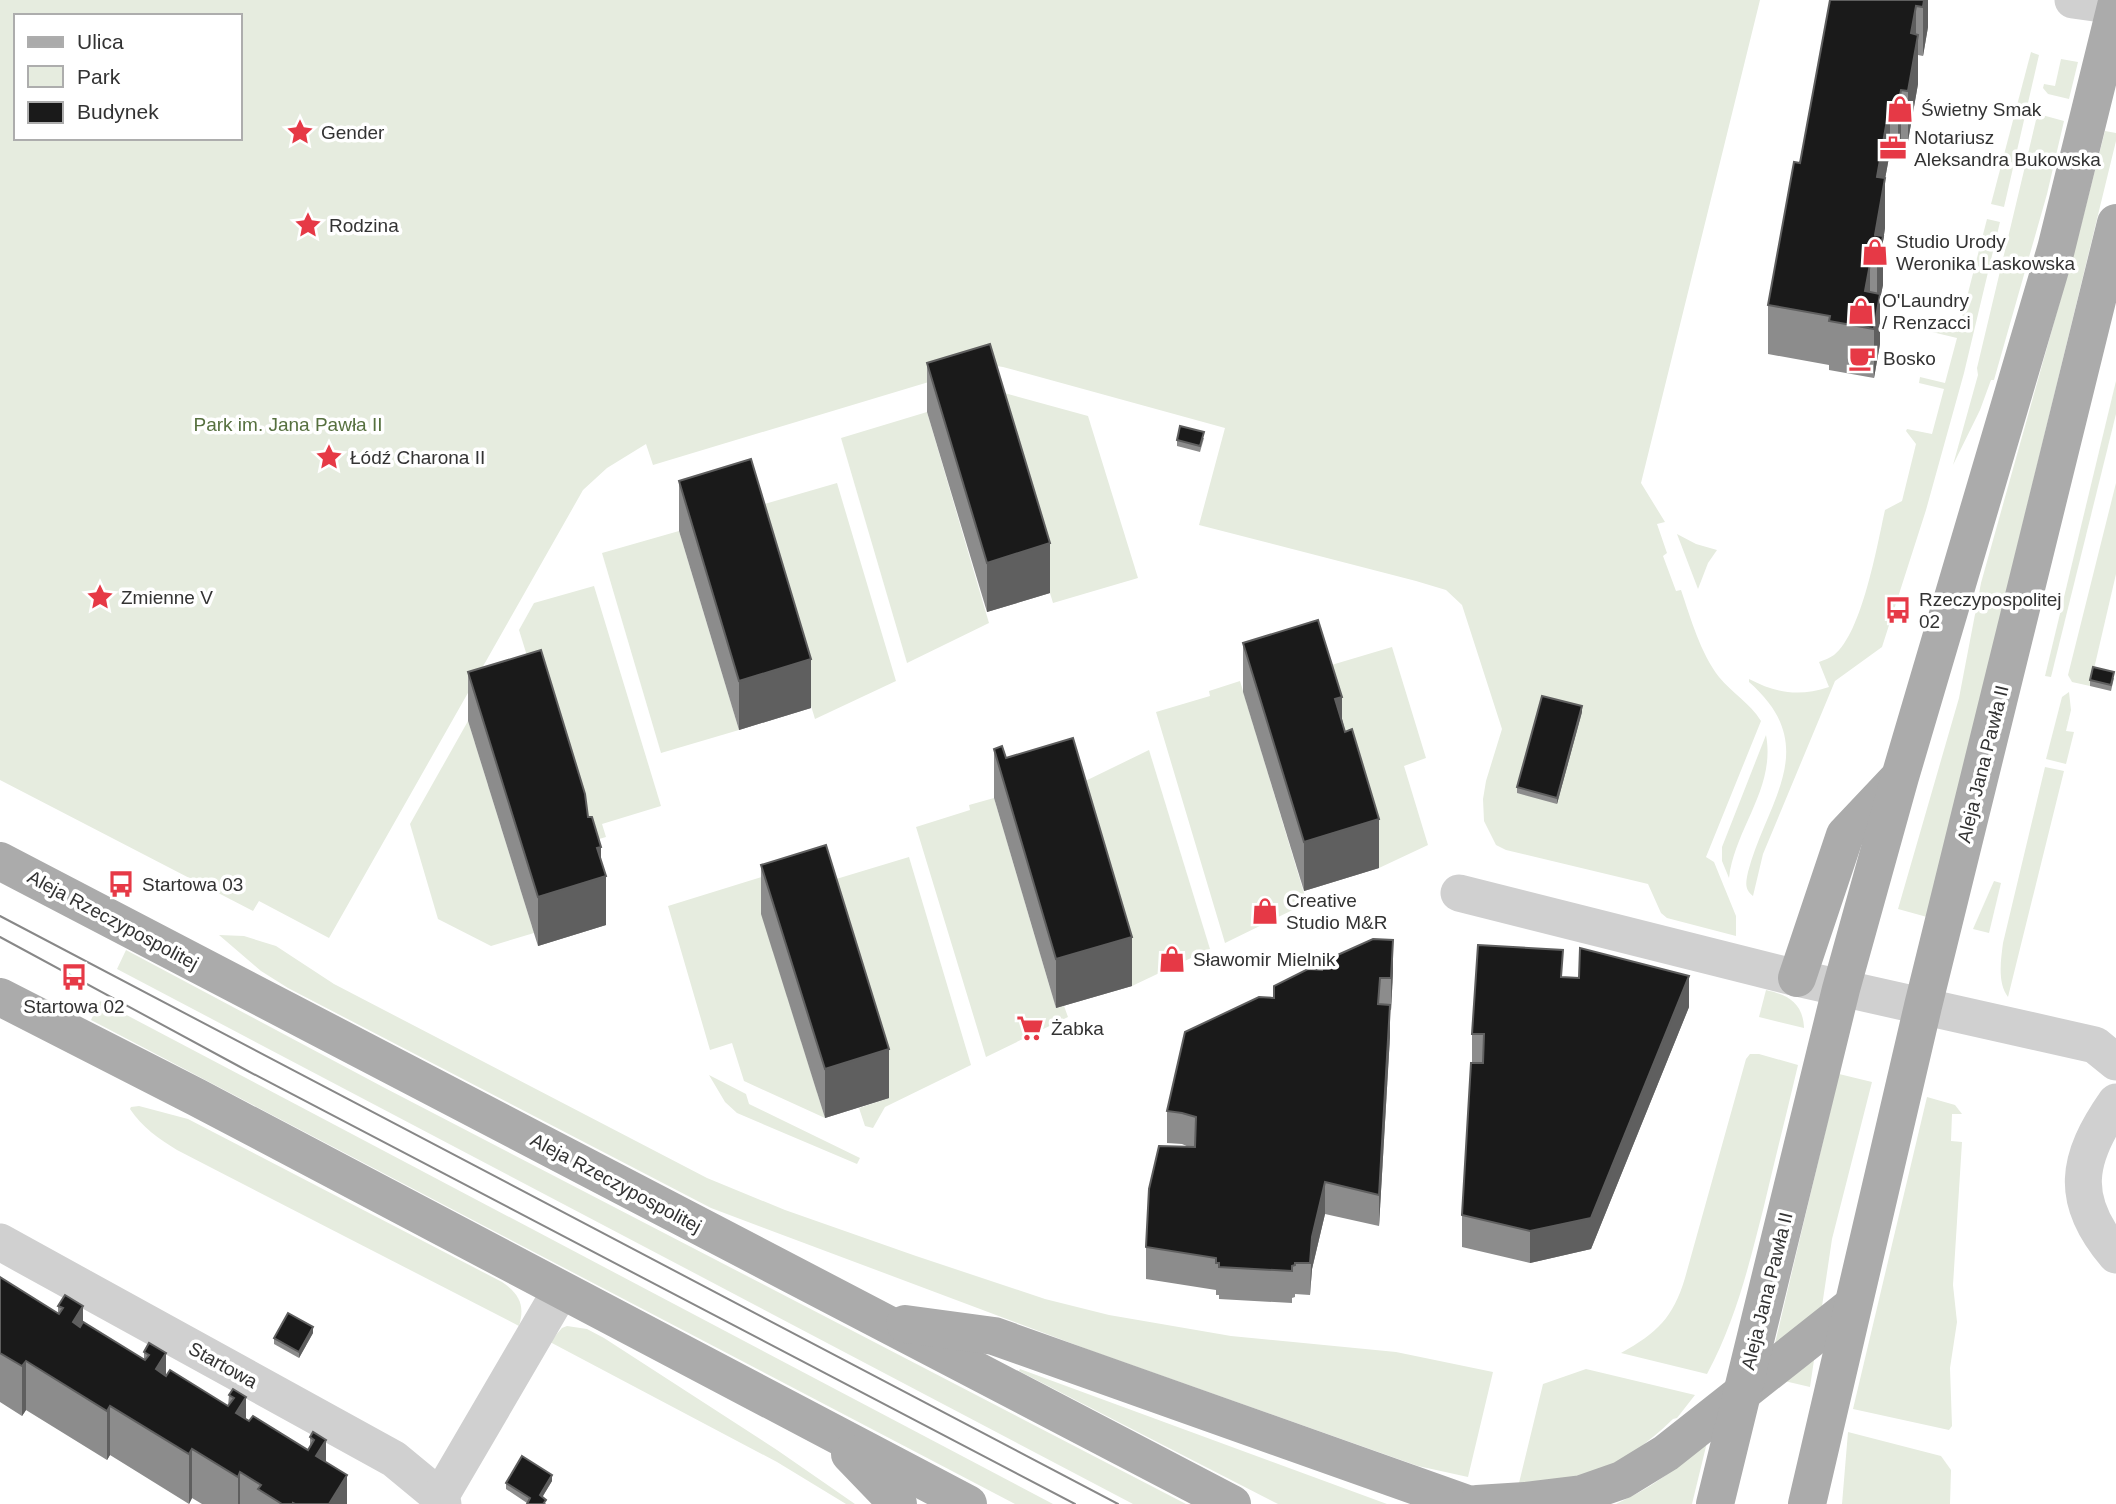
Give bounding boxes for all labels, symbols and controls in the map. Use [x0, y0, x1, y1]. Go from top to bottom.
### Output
legend [14, 14, 242, 140]
text: Ulica [77, 30, 124, 53]
text: Park [77, 65, 121, 88]
shop icon: Świetny Smak [1885, 94, 1915, 124]
place label: Świetny Smak [1921, 99, 2042, 120]
text: Budynek [77, 100, 159, 123]
place icon: Gender [285, 117, 315, 147]
place label: Gender [321, 122, 385, 143]
place label: Notariusz Aleksandra Bukowska [1914, 127, 2101, 170]
office icon: Notariusz Aleksandra Bukowska [1878, 133, 1908, 163]
place icon: Rodzina [293, 210, 323, 240]
place label: Rodzina [329, 215, 399, 236]
place label: Studio Urody Weronika Laskowska [1896, 231, 2076, 274]
shop icon: Studio Urody Weronika Laskowska [1860, 237, 1890, 267]
place label: O'Laundry / Renzacci [1882, 290, 1971, 333]
shop icon: O'Laundry / Renzacci [1846, 296, 1876, 326]
cafe icon: Bosko [1847, 343, 1877, 373]
place label: Bosko [1883, 348, 1936, 369]
park label: Park im. Jana Pawła II [193, 414, 383, 435]
place icon: Łódź Charona II [314, 442, 344, 472]
place label: Łódź Charona II [350, 447, 485, 468]
place icon: Zmienne V [85, 582, 115, 612]
place label: Zmienne V [121, 587, 213, 608]
place label: Rzeczypospolitej 02 [1919, 589, 2062, 632]
bus stop icon: Rzeczypospolitej 02 [1883, 595, 1913, 625]
street label: Aleja Jana Pawła II [1953, 683, 2013, 845]
street label: Aleja Rzeczypospolitej [24, 866, 202, 974]
bus stop icon: Startowa 03 [106, 869, 136, 899]
place label: Startowa 03 [142, 874, 243, 895]
place label: Creative Studio M&R [1286, 890, 1387, 933]
shop icon: Creative Studio M&R [1250, 896, 1280, 926]
shop icon: Sławomir Mielnik [1157, 944, 1187, 974]
place label: Sławomir Mielnik [1193, 949, 1336, 970]
bus stop icon: Startowa 02 [59, 962, 89, 992]
place label: Startowa 02 [23, 996, 125, 1017]
supermarket icon: Żabka [1015, 1013, 1045, 1043]
place label: Żabka [1051, 1018, 1104, 1039]
street label: Aleja Rzeczypospolitej [527, 1129, 705, 1237]
street label: Aleja Jana Pawła II [1737, 1210, 1797, 1372]
street label: Startowa [185, 1338, 261, 1393]

